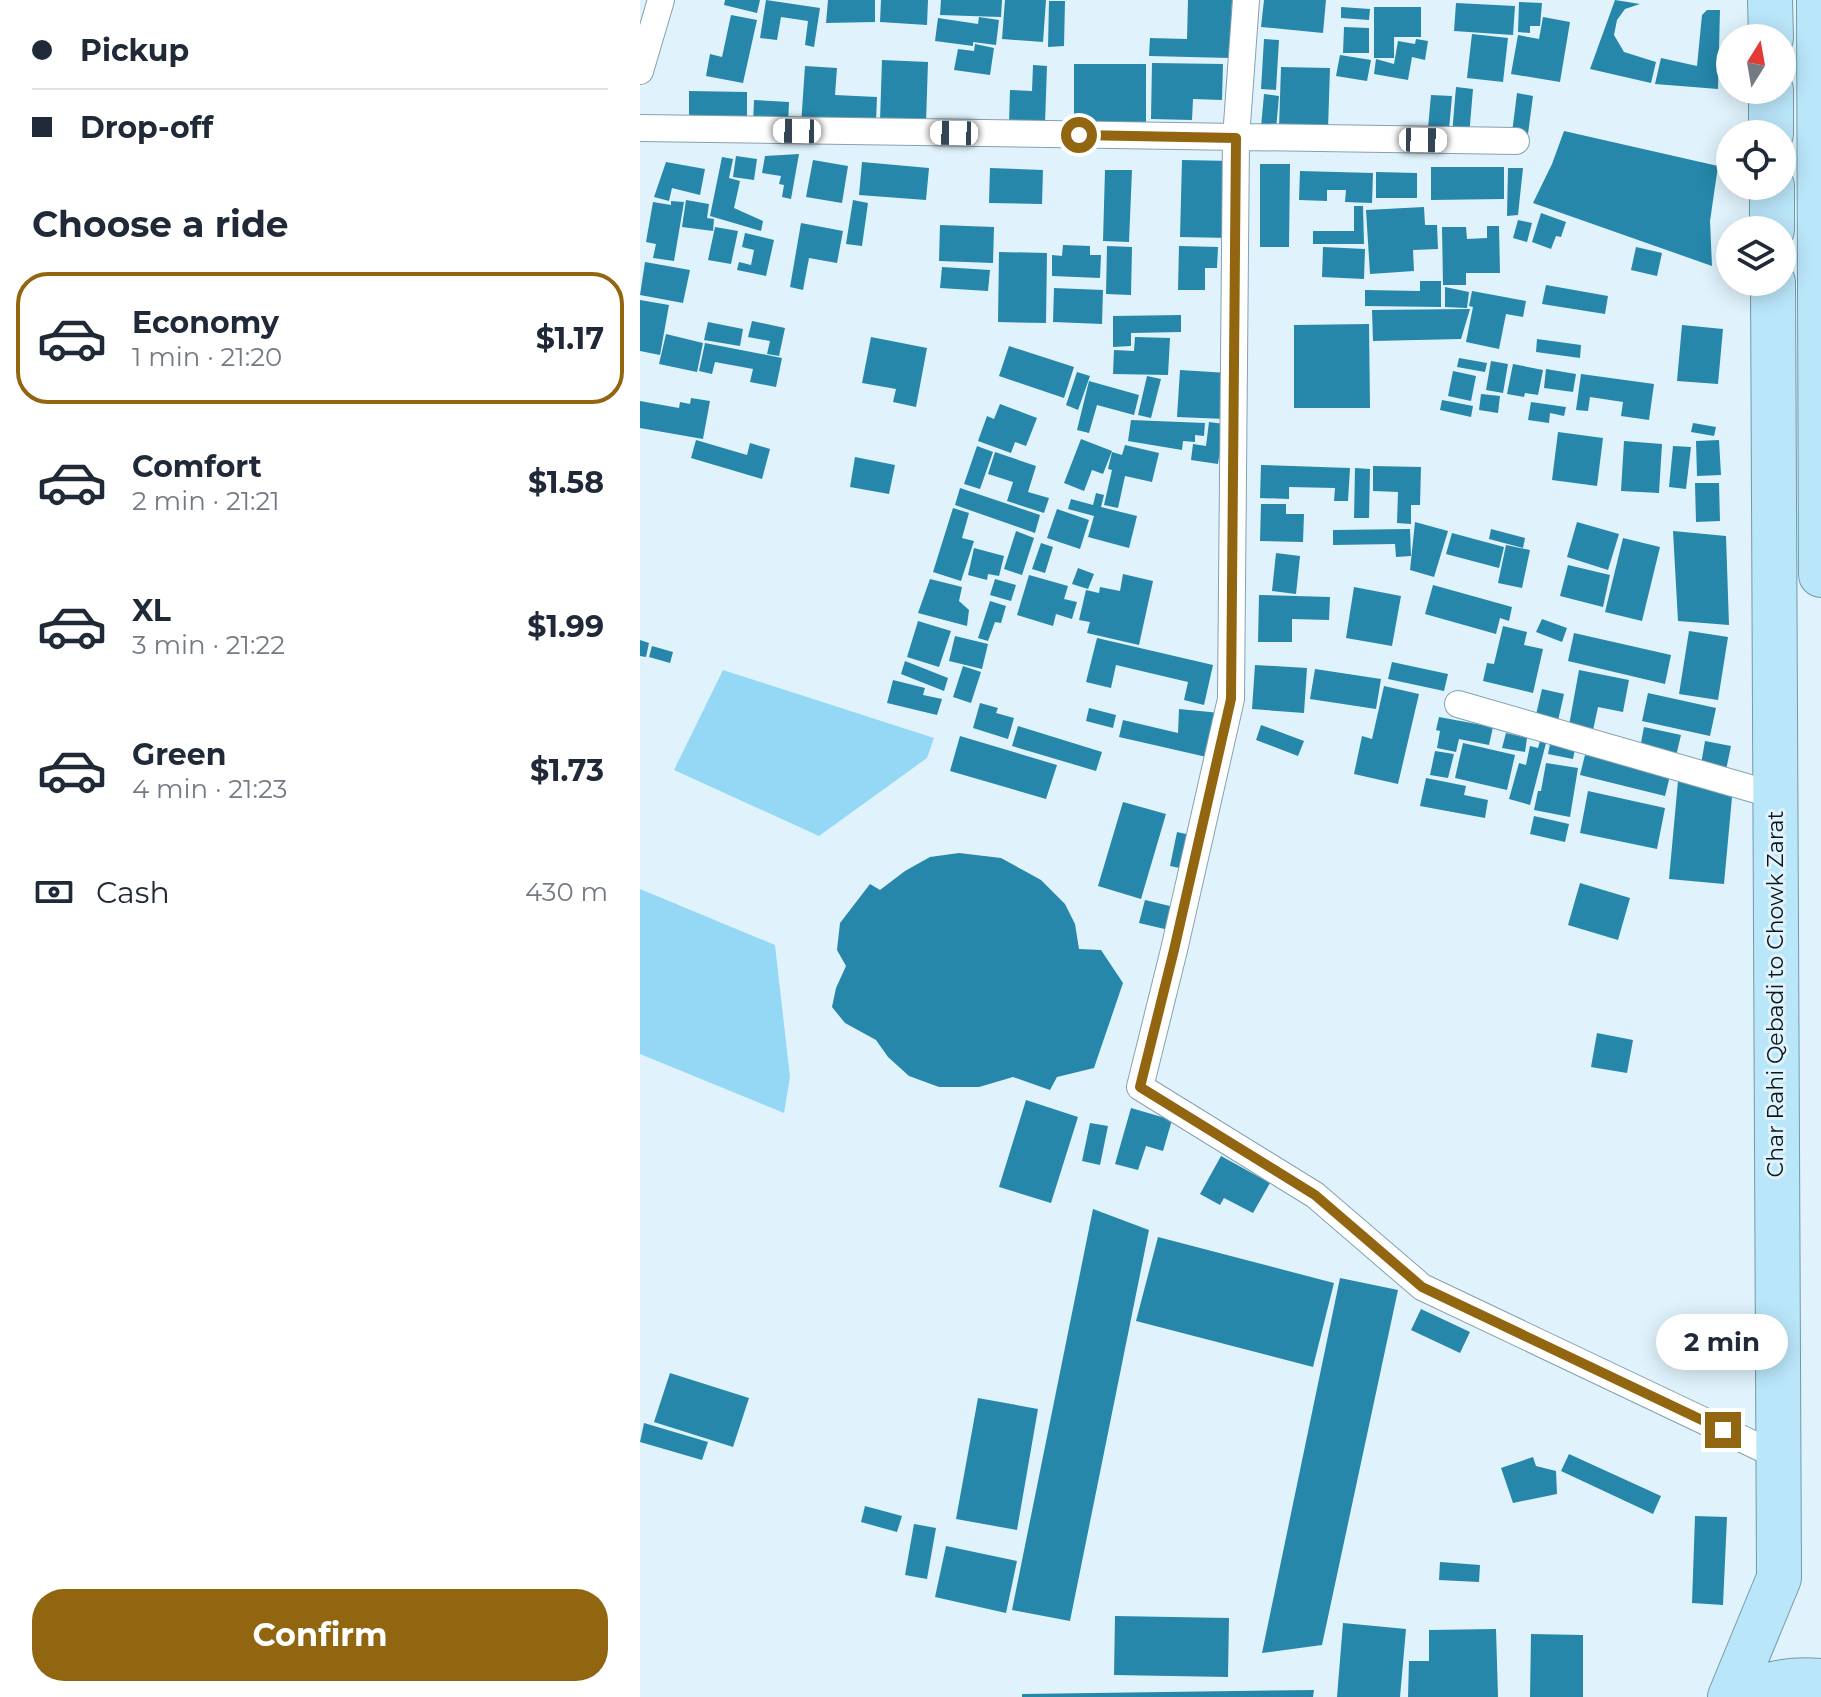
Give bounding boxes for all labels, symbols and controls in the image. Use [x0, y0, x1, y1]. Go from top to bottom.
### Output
north arrow [1716, 24, 1796, 104]
map controls [1716, 24, 1796, 296]
text: Pickup [80, 32, 189, 69]
text: Drop-off [80, 109, 213, 146]
route start [1061, 117, 1097, 153]
car [773, 119, 821, 143]
button: locate [1716, 120, 1796, 200]
car [930, 121, 978, 145]
car [1399, 128, 1447, 152]
text: Choose a ride [32, 202, 289, 246]
button: layers [1716, 216, 1796, 296]
icon: car [36, 302, 108, 374]
text: Economy [132, 304, 279, 341]
text: $1.17 [536, 320, 604, 357]
text: 1 min · 21:20 [132, 341, 282, 373]
icon: car [36, 446, 108, 518]
text: Comfort [132, 448, 262, 485]
text: $1.58 [528, 464, 604, 501]
text: 2 min · 21:21 [132, 485, 280, 517]
icon: car [36, 590, 108, 662]
text: XL [132, 592, 171, 629]
text: $1.99 [527, 608, 604, 645]
text: 3 min · 21:22 [132, 629, 285, 661]
icon: car [36, 734, 108, 806]
text: Green [132, 736, 226, 773]
text: $1.73 [530, 752, 604, 789]
text: 4 min · 21:23 [132, 773, 287, 805]
street label: Char Rahi Qebadi to Chowk Zarat [1762, 810, 1789, 1177]
icon: cash [32, 870, 76, 914]
text: Cash [96, 874, 170, 911]
text: 430 m [525, 876, 608, 908]
callout: 2 min [1657, 1314, 1789, 1370]
text: 2 min [1684, 1326, 1760, 1358]
route end [1705, 1412, 1741, 1448]
button: Confirm [32, 1589, 608, 1681]

